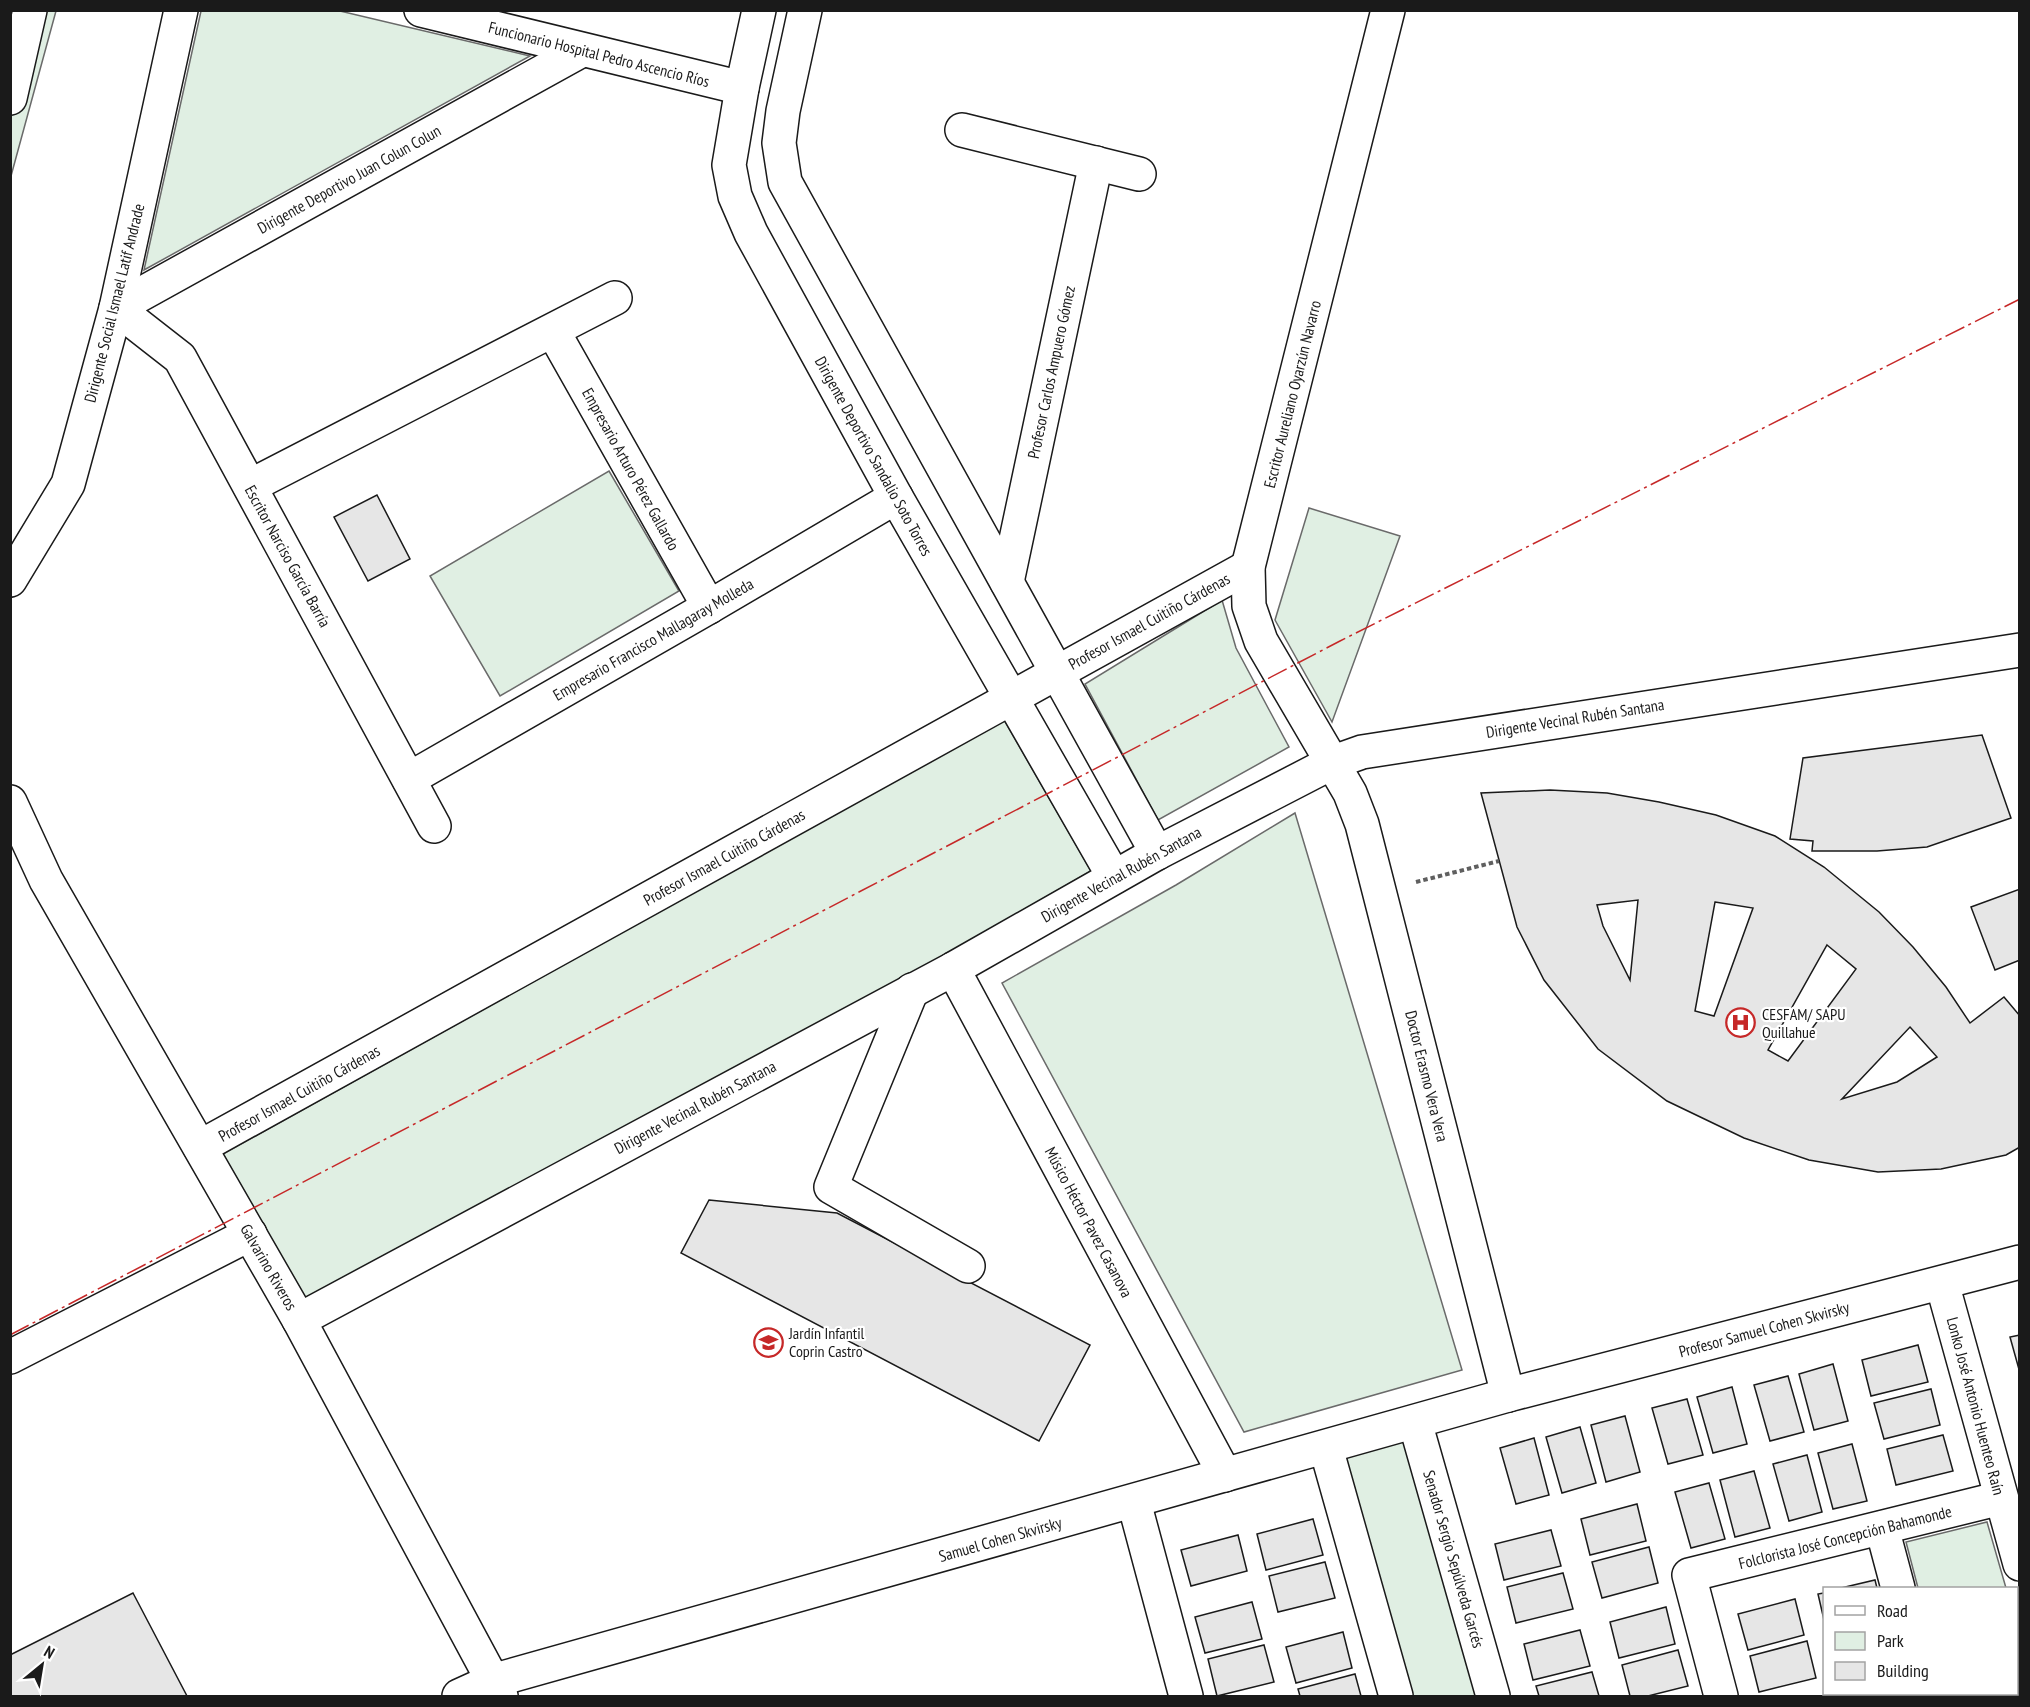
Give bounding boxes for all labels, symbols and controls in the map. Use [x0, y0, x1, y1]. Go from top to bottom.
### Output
street label: Funcionario Hospital Pedro Ascencio Ríos [486, 17, 712, 91]
street label: Dirigente Deportivo Juan Colun Colun [254, 120, 444, 238]
street label: Dirigente Social Ismael Latif Andrade [80, 201, 148, 405]
street label: Profesor Carlos Ampuero Gómez [1023, 284, 1079, 460]
street label: Escritor Aureliano Oyarzún Navarro [1259, 298, 1325, 490]
street label: Dirigente Deportivo Sandalio Soto Torres [811, 353, 937, 559]
street label: Empresario Arturo Pérez Gallardo [578, 384, 684, 554]
street label: Escritor Narciso García Barría [241, 482, 335, 630]
street label: Profesor Ismael Cuitiño Cárdenas [1065, 568, 1233, 674]
street label: Empresario Francisco Mallagaray Molleda [549, 573, 757, 705]
street label: Dirigente Vecinal Rubén Santana [1485, 694, 1665, 742]
street label: Profesor Ismael Cuitiño Cárdenas [640, 804, 808, 910]
street label: Dirigente Vecinal Rubén Santana [1037, 822, 1205, 926]
place label: CESFAM/ SAPU Quillahue [1762, 1004, 1846, 1042]
hospital icon: CESFAM/ SAPU Quillahue [1725, 1007, 1757, 1039]
street label: Doctor Erasmo Vera Vera [1401, 1008, 1453, 1144]
street label: Profesor Ismael Cuitiño Cárdenas [215, 1040, 383, 1146]
street label: Dirigente Vecinal Rubén Santana [611, 1056, 779, 1158]
street label: Músico Héctor Pavez Casanova [1041, 1143, 1137, 1301]
street label: Galvarino Riveros [236, 1220, 302, 1314]
street label: Profesor Samuel Cohen Skvirsky [1677, 1297, 1851, 1361]
street label: Lonko José Antonio Huenteo Raín [1943, 1315, 2009, 1497]
place label: Jardín Infantil Coprin Castro [788, 1323, 865, 1361]
school or university icon: Jardín Infantil Coprin Castro [752, 1326, 784, 1358]
street label: Senador Sergio Sepúlveda Garcés [1419, 1468, 1489, 1650]
street label: Folclorista José Concepción Bahamonde [1736, 1501, 1954, 1573]
street label: Samuel Cohen Skvirsky [936, 1512, 1064, 1566]
legend [1823, 1587, 2018, 1695]
text: Road [1877, 1599, 1908, 1622]
text: Park [1877, 1629, 1904, 1652]
north arrow [12, 1635, 72, 1695]
text: N [41, 1641, 58, 1663]
text: Building [1877, 1659, 1929, 1682]

